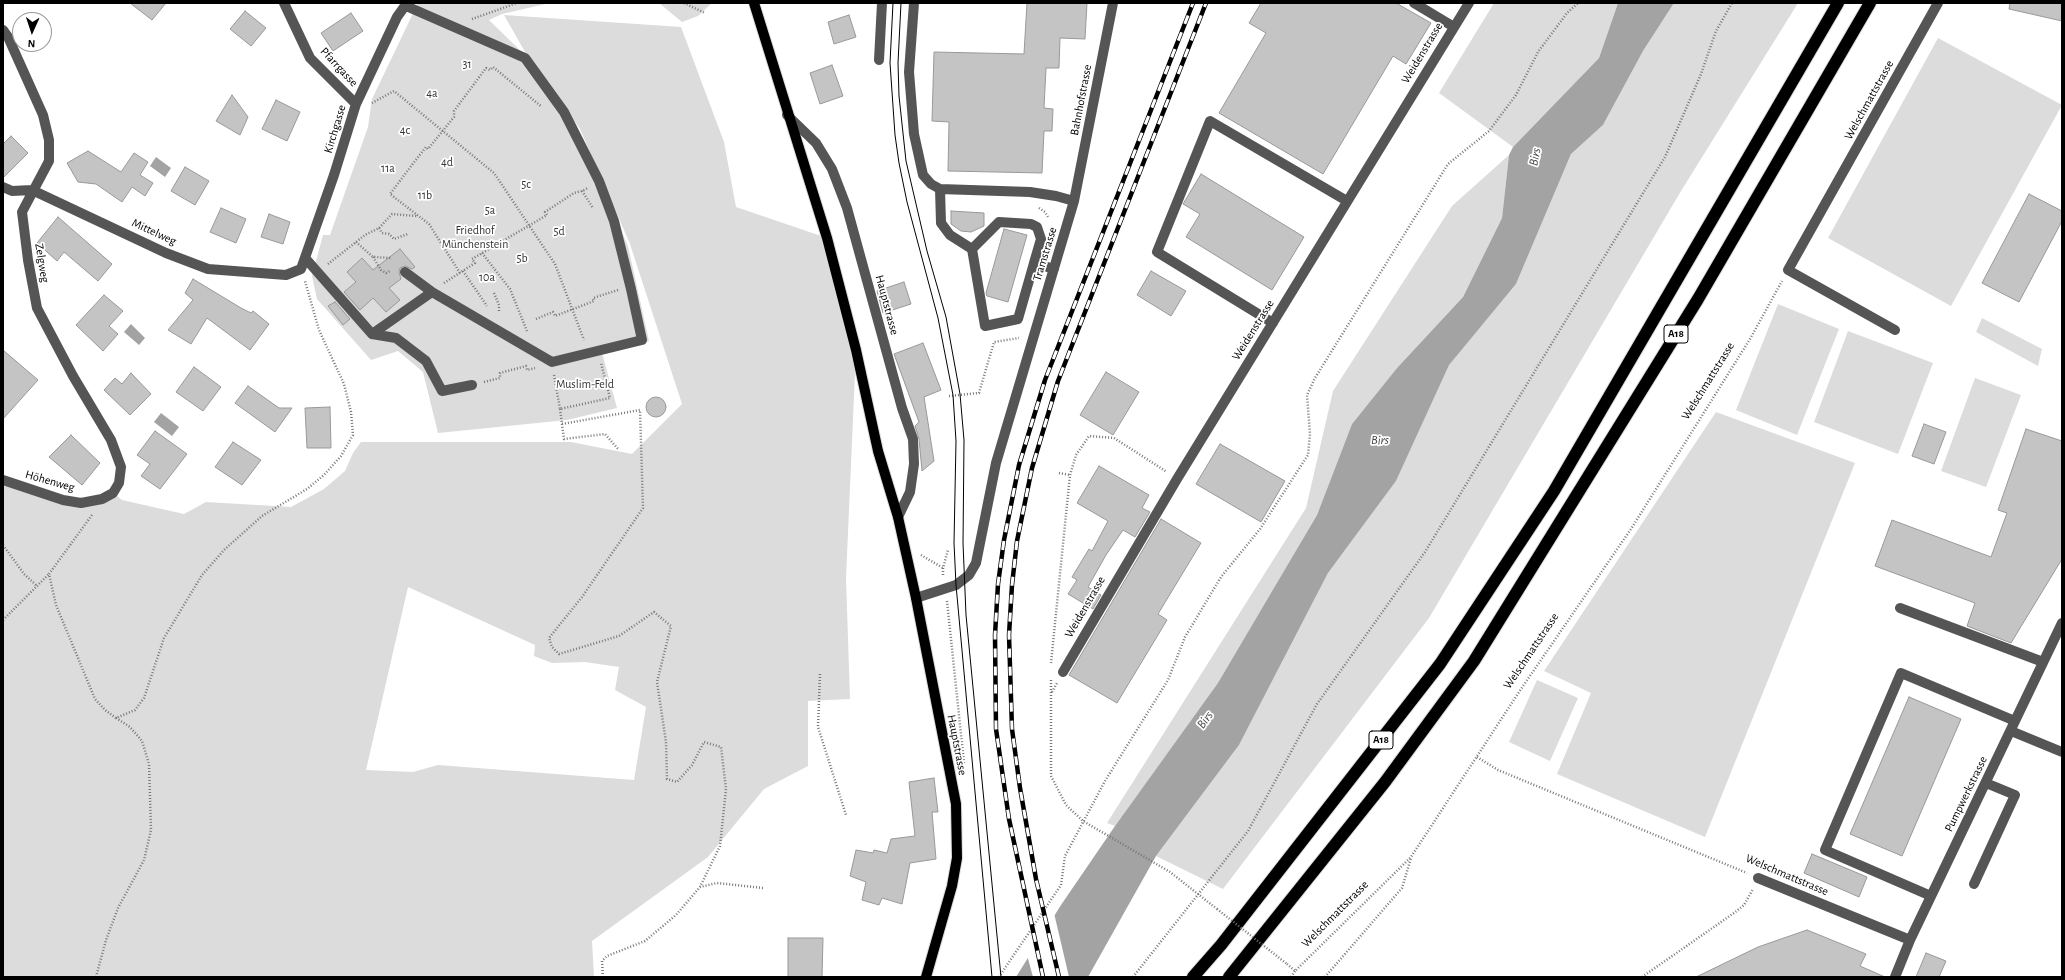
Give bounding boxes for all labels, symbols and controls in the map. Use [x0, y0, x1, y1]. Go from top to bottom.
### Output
north arrow [12, 12, 52, 52]
street label: Weidenstrasse [1398, 20, 1446, 86]
text: N [27, 38, 36, 49]
street label: Pfarrgasse [317, 44, 361, 90]
park label: 31 [462, 57, 472, 71]
street label: Welschmattstrasse [1841, 58, 1897, 142]
street label: Bahnhofstrasse [1067, 63, 1095, 137]
park label: 4a [426, 86, 438, 100]
street label: Kirchgasse [321, 103, 349, 155]
park label: 4c [400, 123, 410, 137]
water label: Birs [1526, 147, 1544, 167]
park label: 4d [441, 155, 453, 169]
park label: 11a [381, 161, 395, 175]
park label: 5c [521, 177, 531, 191]
park label: 11b [418, 188, 432, 202]
park label: 5a [485, 203, 495, 217]
street label: Mittelweg [129, 215, 179, 249]
park label: Friedhof Münchenstein [442, 223, 508, 251]
park label: 5d [553, 224, 565, 238]
street label: Tramstrasse [1030, 225, 1060, 283]
street label: Zelgweg [32, 242, 52, 284]
park label: 5b [516, 251, 528, 265]
park label: 10a [479, 270, 495, 284]
street label: Hauptstrasse [872, 273, 902, 337]
street label: Weidenstrasse [1229, 297, 1277, 363]
road number: A18 [1664, 325, 1688, 343]
street label: Welschmattstrasse [1678, 340, 1738, 422]
park label: Muslim-Feld [556, 377, 614, 391]
water label: Birs [1371, 432, 1389, 448]
street label: Höhenweg [24, 467, 76, 495]
street label: Weidenstrasse [1062, 574, 1108, 640]
street label: Welschmattstrasse [1500, 610, 1562, 692]
water label: Birs [1193, 708, 1217, 732]
street label: Hauptstrasse [944, 713, 970, 777]
road number: A18 [1369, 731, 1393, 749]
street label: Pumpwerkstrasse [1941, 754, 1991, 834]
street label: Welschmattstrasse [1743, 851, 1831, 899]
street label: Welschmattstrasse [1299, 878, 1371, 950]

